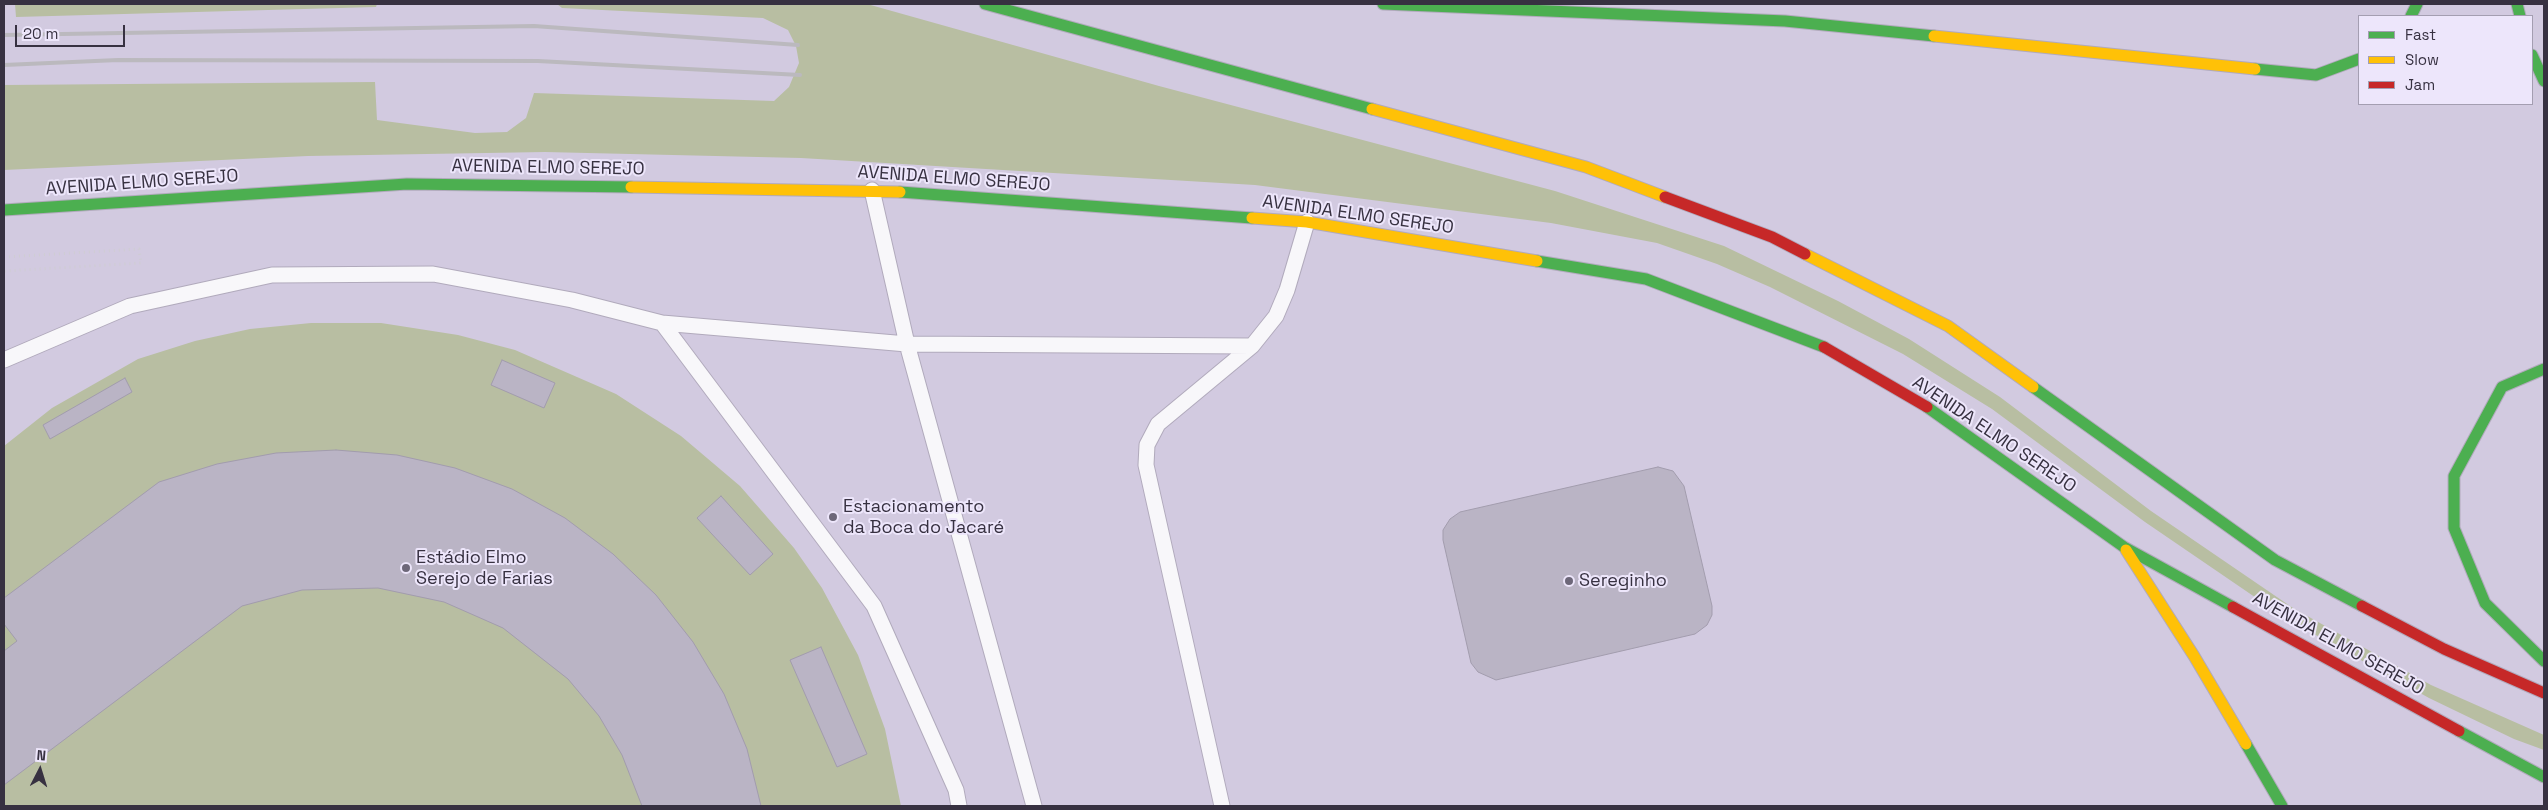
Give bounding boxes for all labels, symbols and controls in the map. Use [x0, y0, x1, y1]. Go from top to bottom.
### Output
scale bar [18, 15, 128, 47]
legend [2358, 15, 2533, 105]
text: 20 m [23, 24, 58, 43]
text: Fast [2405, 25, 2436, 44]
text: Slow [2405, 50, 2439, 69]
text: Jam [2405, 75, 2435, 94]
street label: AVENIDA ELMO SEREJO [451, 156, 645, 180]
street label: AVENIDA ELMO SEREJO [857, 161, 1051, 197]
street label: AVENIDA ELMO SEREJO [45, 165, 239, 201]
street label: AVENIDA ELMO SEREJO [1261, 191, 1455, 239]
street label: AVENIDA ELMO SEREJO [1908, 372, 2080, 498]
place label: Estacionamento da Boca do Jacaré [843, 496, 1004, 538]
marker: Estacionamento da Boca do Jacaré [827, 511, 839, 523]
place label: Estádio Elmo Serejo de Farias [416, 547, 553, 590]
marker: Estádio Elmo Serejo de Farias [400, 562, 412, 574]
place label: Sereginho [1579, 570, 1667, 592]
marker: Sereginho [1563, 575, 1575, 587]
street label: AVENIDA ELMO SEREJO [2248, 588, 2428, 700]
north arrow [15, 745, 65, 795]
text: N [36, 746, 47, 764]

